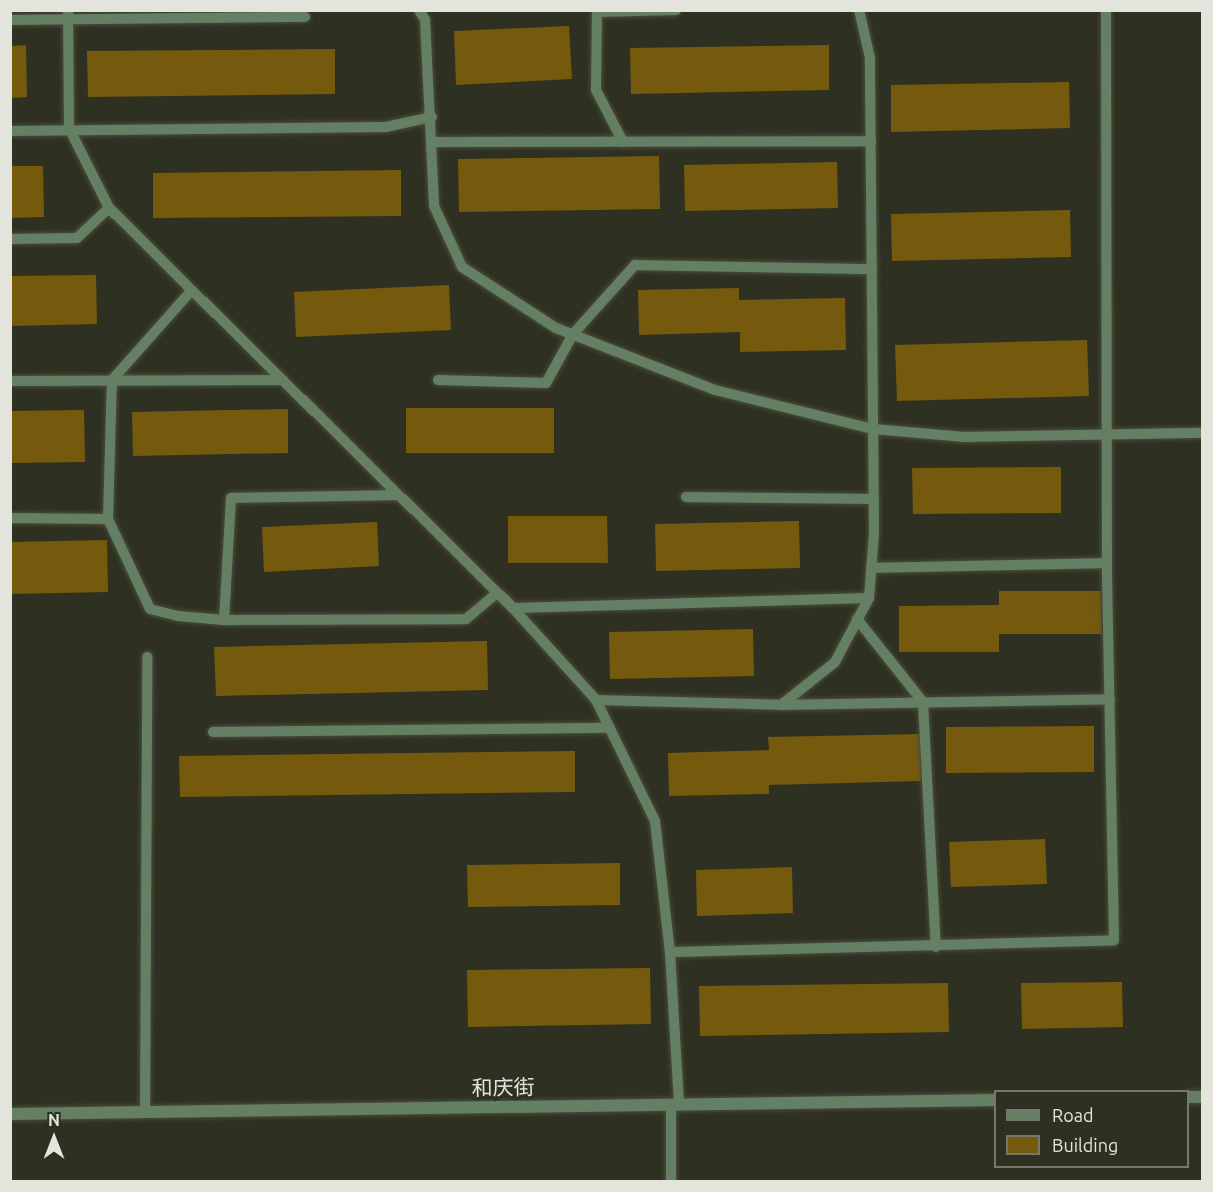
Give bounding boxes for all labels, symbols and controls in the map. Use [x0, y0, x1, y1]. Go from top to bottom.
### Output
street label: 和庆街 [471, 1074, 535, 1100]
legend [994, 1090, 1189, 1168]
text: Road [1052, 1105, 1094, 1125]
north arrow [24, 1108, 84, 1168]
text: N [48, 1111, 60, 1129]
text: Building [1052, 1135, 1118, 1155]

